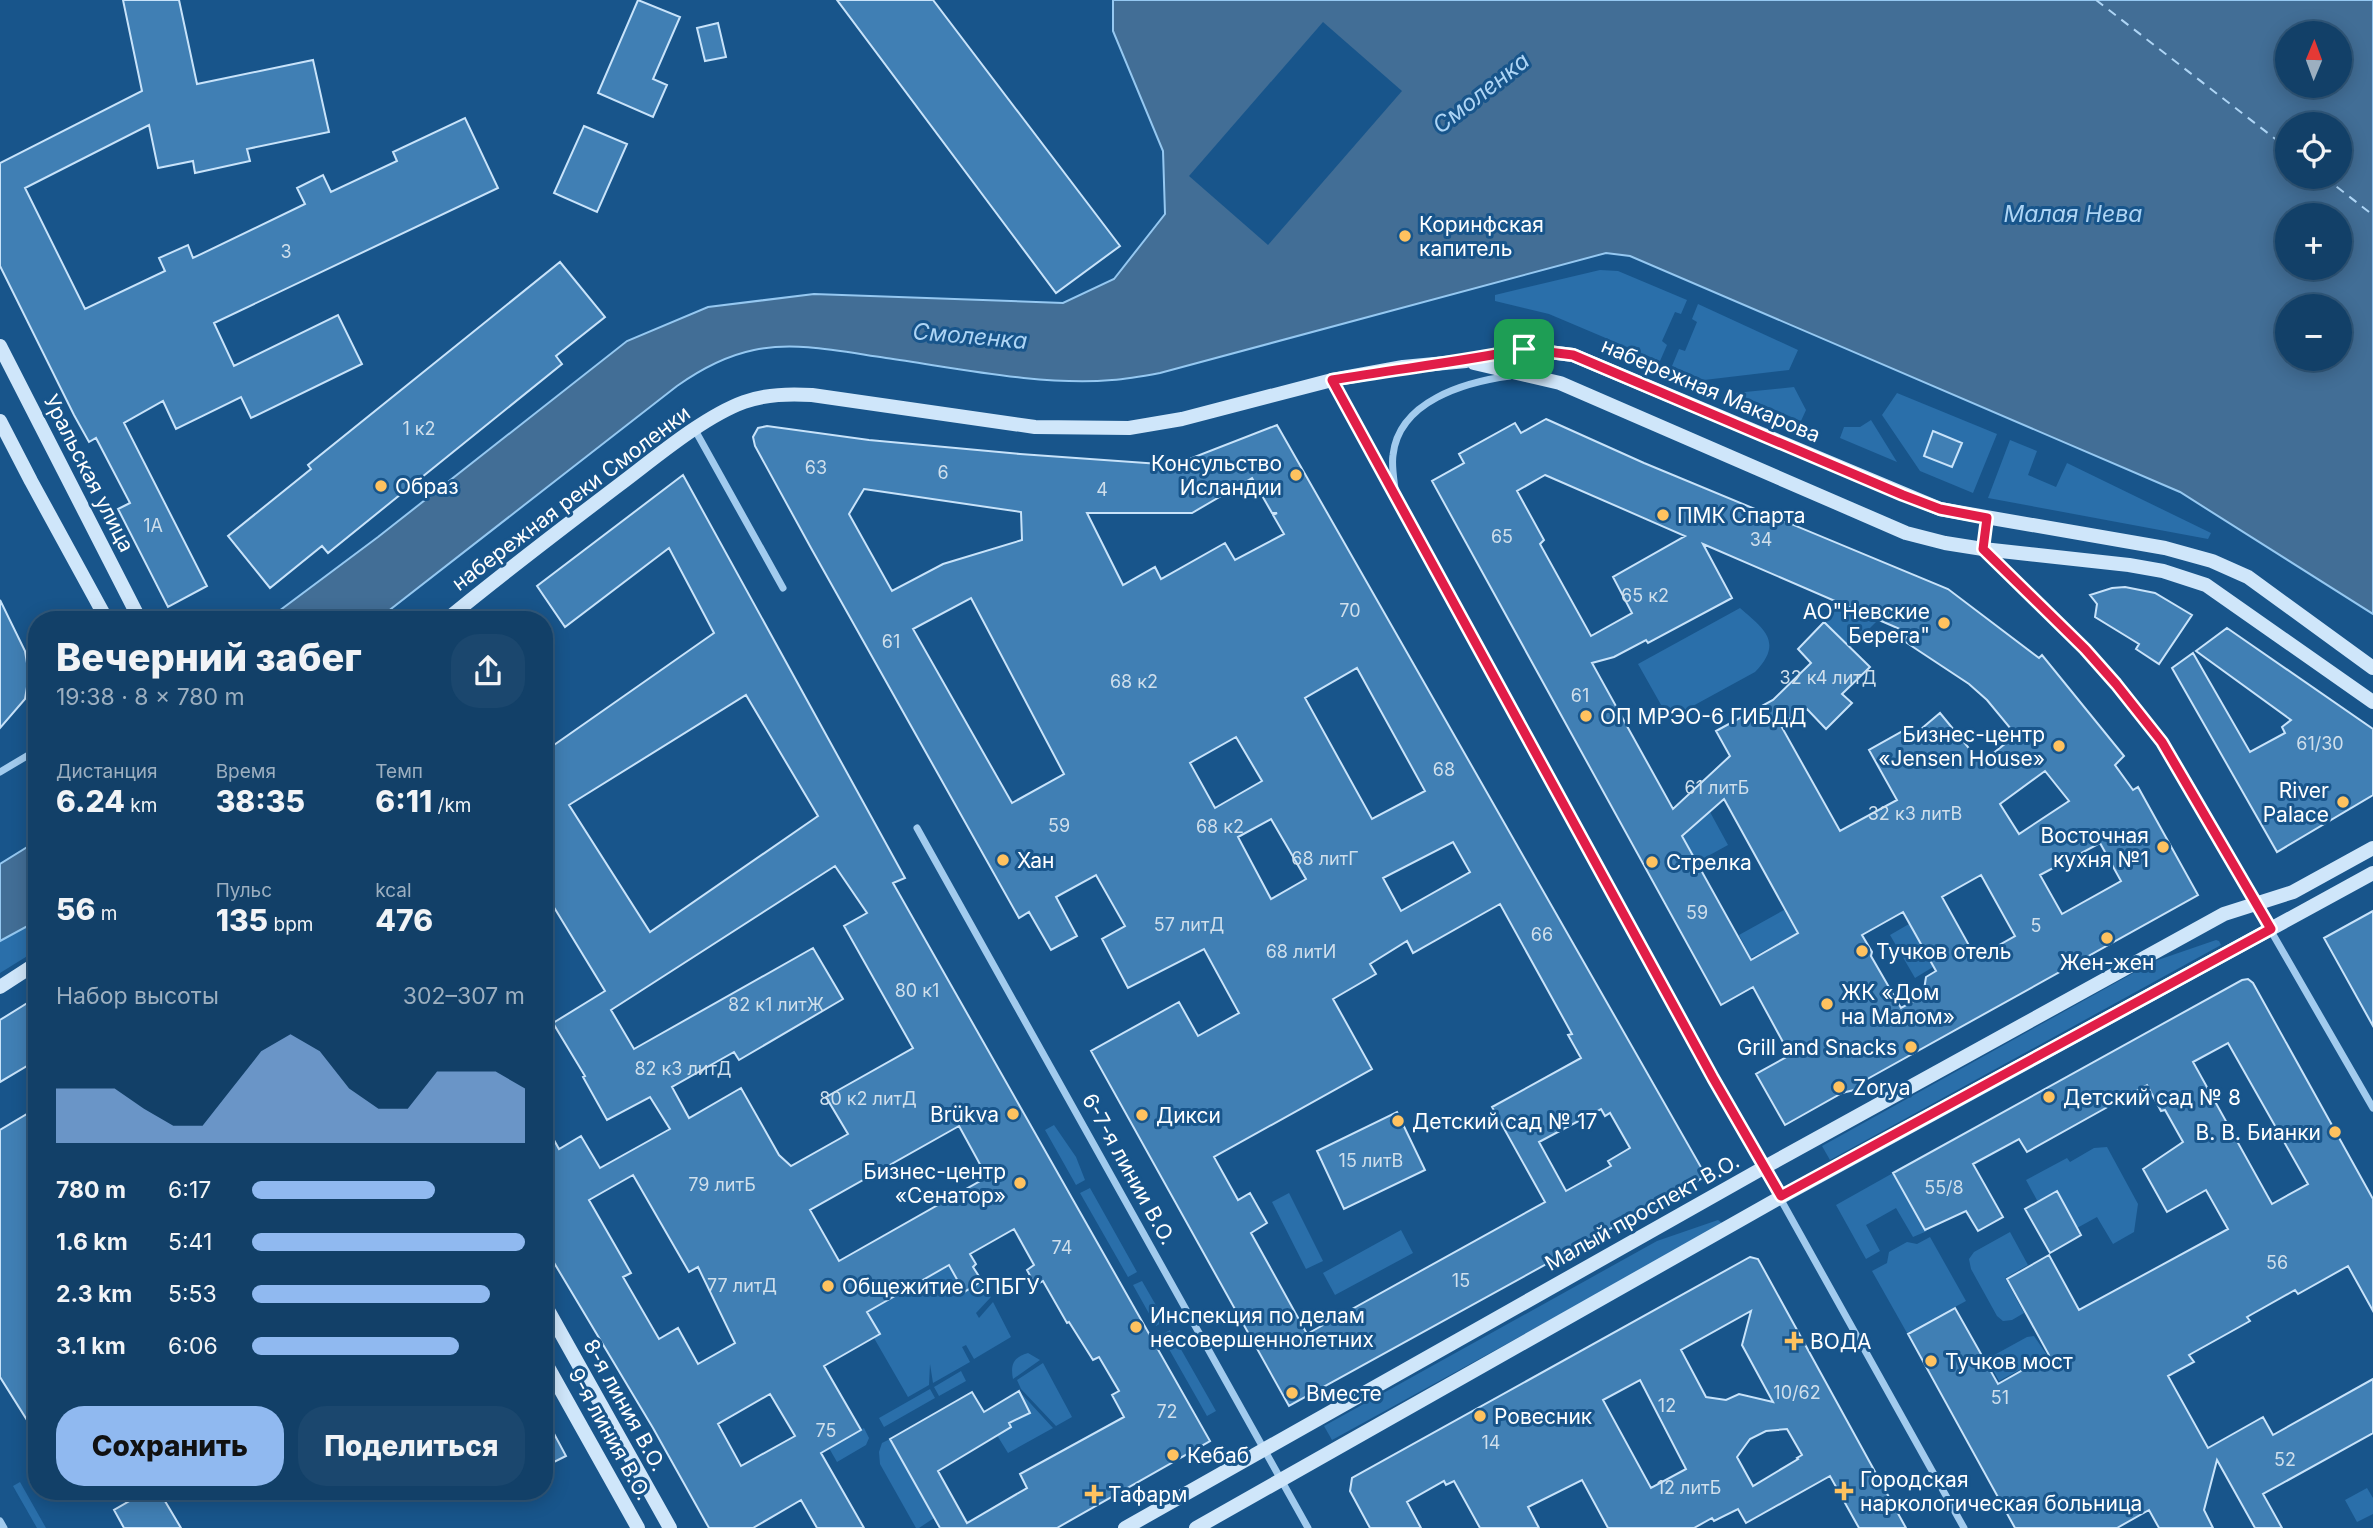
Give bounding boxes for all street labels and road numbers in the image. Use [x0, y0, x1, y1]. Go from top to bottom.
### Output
street label: набережная Макарова [1598, 333, 1824, 447]
street label: Уральская улица [38, 390, 140, 556]
street label: набережная реки Смоленки [447, 400, 695, 596]
street label: 6-7-я линии В.О. [1077, 1089, 1181, 1249]
street label: Малый проспект В.О. [1541, 1148, 1743, 1276]
street label: 8-я линия В.О. [578, 1335, 672, 1475]
street label: 9-я линия В.О. [563, 1364, 657, 1504]

